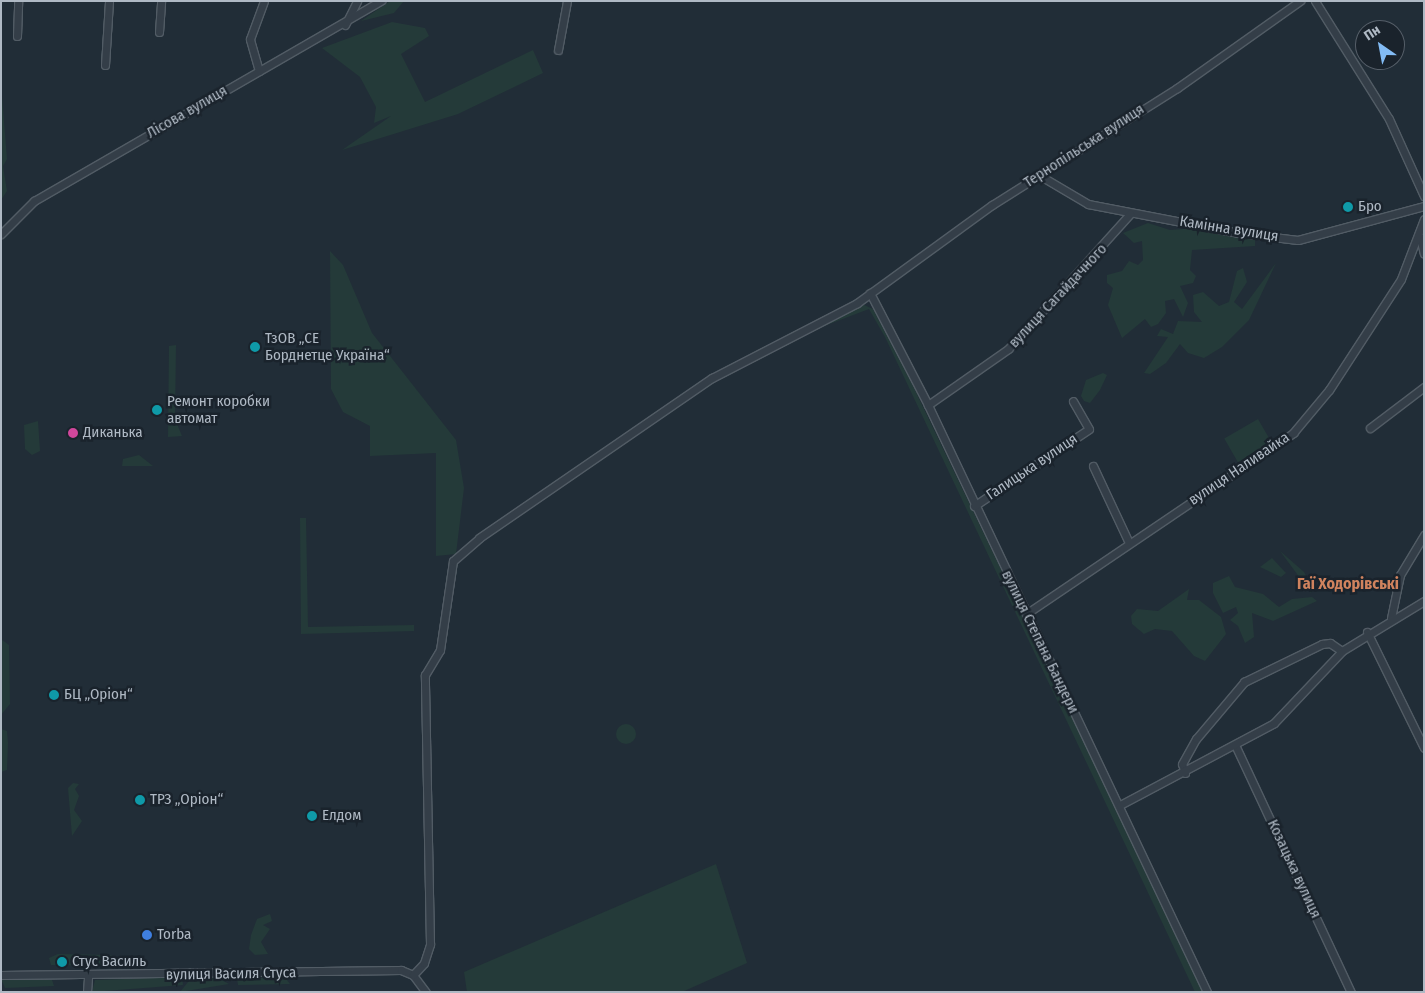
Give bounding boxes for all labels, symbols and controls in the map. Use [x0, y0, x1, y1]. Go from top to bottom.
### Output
north arrow [1355, 20, 1405, 70]
text: Пн [1361, 21, 1383, 44]
street label: Лісова вулиця [144, 82, 230, 142]
street label: Тернопільська вулиця [1020, 100, 1148, 192]
place label: Бро [1358, 198, 1382, 216]
marker: Бро [1342, 201, 1354, 213]
street label: Камінна вулиця [1178, 212, 1280, 246]
street label: вулиця Сагайдачного [1005, 240, 1111, 352]
place label: ТзОВ „СЕ Борднетце Україна“ [265, 329, 390, 364]
marker: ТзОВ „СЕ Борднетце Україна“ [249, 341, 261, 353]
place label: Ремонт коробки автомат [167, 392, 270, 427]
marker: Ремонт коробки автомат [151, 404, 163, 416]
place label: Диканька [83, 424, 143, 442]
marker: Диканька [67, 427, 79, 439]
street label: вулиця Наливайка [1185, 429, 1293, 509]
street label: Галицька вулиця [983, 430, 1081, 504]
street label: вулиця Степана Бандери [998, 568, 1082, 716]
district label: Гаї Ходорівські [1297, 574, 1399, 594]
place label: БЦ „Оріон“ [64, 686, 133, 704]
marker: БЦ „Оріон“ [48, 689, 60, 701]
place label: ТРЗ „Оріон“ [150, 791, 223, 809]
marker: ТРЗ „Оріон“ [134, 794, 146, 806]
place label: Елдом [322, 807, 361, 825]
marker: Елдом [306, 810, 318, 822]
street label: Козацька вулиця [1263, 817, 1325, 921]
place label: Torba [157, 926, 191, 944]
marker: Torba [141, 929, 153, 941]
place label: Стус Василь [72, 953, 146, 971]
marker: Стус Василь [56, 956, 68, 968]
street label: вулиця Василя Стуса [166, 964, 296, 984]

